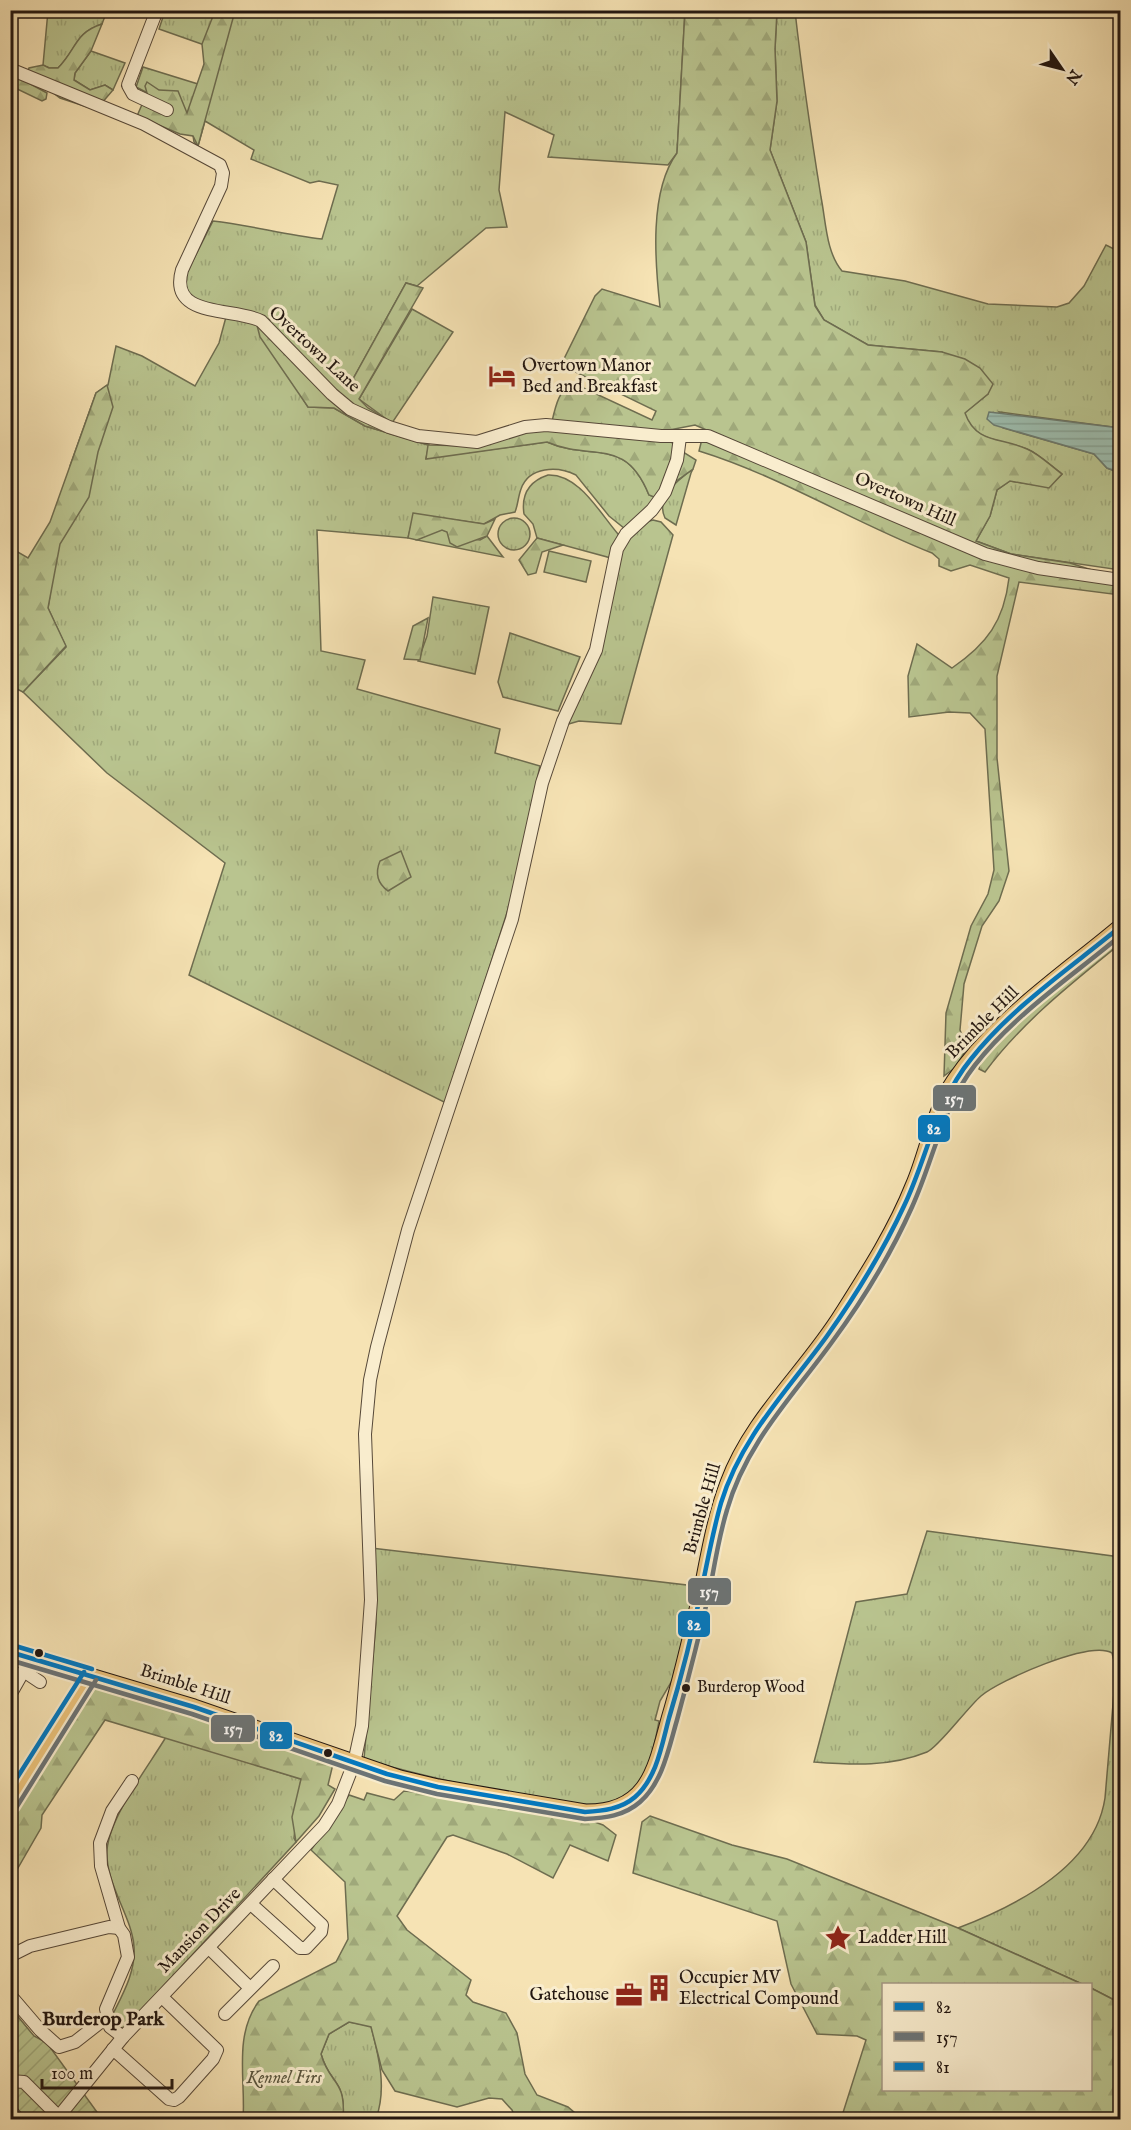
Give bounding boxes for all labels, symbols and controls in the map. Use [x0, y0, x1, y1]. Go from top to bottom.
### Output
north arrow [1032, 39, 1092, 99]
text: N [1060, 64, 1085, 88]
street label: Overtown Lane [263, 302, 365, 398]
place label: Overtown Manor Bed and Breakfast [522, 355, 658, 399]
hotel icon: Overtown Manor Bed and Breakfast [487, 361, 517, 391]
street label: Overtown Hill [851, 467, 959, 533]
street label: Brimble Hill [942, 982, 1024, 1064]
line badge: 157 [932, 1084, 977, 1112]
text: 157 [944, 1090, 964, 1110]
line badge: 82 [917, 1114, 951, 1143]
text: 82 [927, 1120, 941, 1140]
street label: Brimble Hill [679, 1461, 727, 1557]
line badge: 157 [687, 1577, 732, 1606]
text: 157 [699, 1583, 719, 1603]
line badge: 82 [677, 1610, 711, 1638]
text: 82 [687, 1616, 701, 1636]
unlabelled marker [33, 1647, 45, 1659]
street label: Brimble Hill [137, 1660, 233, 1710]
place label: Burderop Wood [697, 1678, 805, 1698]
marker: Burderop Wood [680, 1682, 692, 1694]
line badge: 157 [210, 1714, 256, 1743]
text: 157 [223, 1720, 243, 1740]
line badge: 82 [259, 1721, 293, 1750]
text: 82 [269, 1727, 283, 1747]
unlabelled marker [322, 1747, 334, 1759]
street label: Mansion Drive [153, 1883, 247, 1979]
place icon: Ladder Hill [823, 1923, 853, 1953]
place label: Ladder Hill [858, 1927, 947, 1950]
place label: Occupier MV Electrical Compound [679, 1967, 839, 2011]
building icon: Occupier MV Electrical Compound [644, 1973, 674, 2003]
office icon: Gatehouse [614, 1980, 644, 2010]
legend [882, 1983, 1092, 2091]
place label: Gatehouse [529, 1984, 609, 2007]
text: 82 [936, 1997, 952, 2020]
district label: Burderop Park [42, 2007, 165, 2032]
text: 157 [936, 2027, 958, 2050]
scale bar [42, 2052, 172, 2090]
text: 81 [936, 2057, 950, 2080]
text: 100 m [51, 2063, 93, 2086]
park label: Kennel Firs [245, 2067, 322, 2090]

